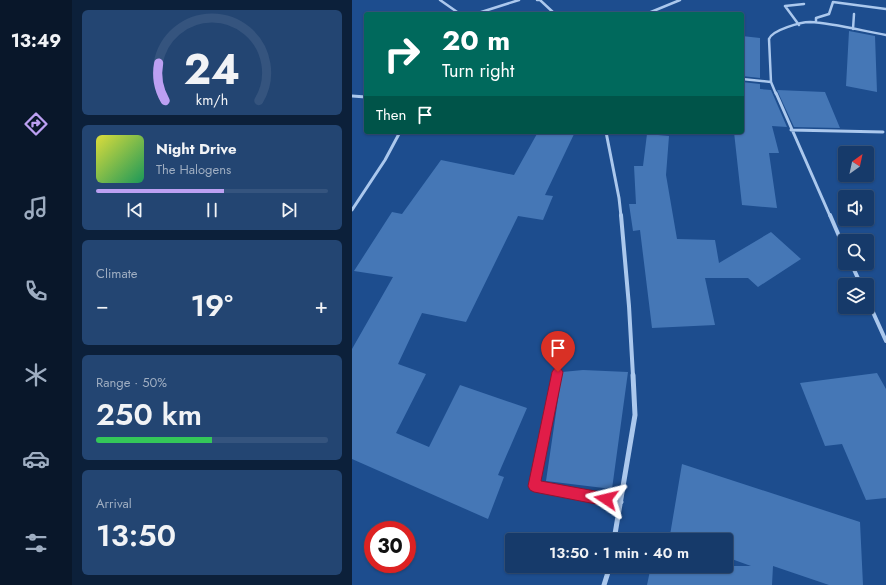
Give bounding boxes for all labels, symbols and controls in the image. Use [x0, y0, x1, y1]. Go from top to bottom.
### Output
text: 20 m [442, 20, 510, 61]
text: 13:49 [11, 28, 61, 54]
icon: right [376, 28, 428, 80]
text: 24 [184, 38, 240, 99]
text: Turn right [442, 58, 514, 84]
text: km/h [196, 89, 228, 109]
text: Then [376, 104, 406, 126]
icon: arrive [414, 104, 436, 126]
icon: directions [22, 110, 50, 138]
text: Night Drive [156, 138, 237, 160]
north arrow [838, 146, 874, 182]
map controls [838, 146, 874, 314]
text: The Halogens [156, 160, 231, 179]
button: sound [838, 190, 874, 226]
icon: music [22, 194, 50, 222]
icon: previous [124, 199, 146, 221]
icon: pause [201, 199, 223, 221]
icon: next [278, 199, 300, 221]
button: search [838, 234, 874, 270]
text: Climate [96, 264, 137, 283]
icon: phone [22, 277, 50, 305]
button: layers [838, 278, 874, 314]
text: 19° [190, 284, 233, 327]
text: − [96, 289, 109, 321]
text: + [314, 289, 328, 321]
pin [541, 331, 575, 372]
icon: arrive [547, 337, 569, 359]
icon: climate [22, 361, 50, 389]
text: Range · 50% [96, 373, 167, 392]
text: 250 km [96, 393, 202, 436]
icon: car [22, 445, 50, 473]
position arrow [585, 478, 627, 520]
text: Arrival [96, 494, 132, 513]
text: 13:50 [96, 514, 176, 557]
speed limit sign: 30 [364, 521, 416, 573]
icon: filters [22, 529, 50, 557]
text: 13:50 · 1 min · 40 m [549, 542, 689, 564]

